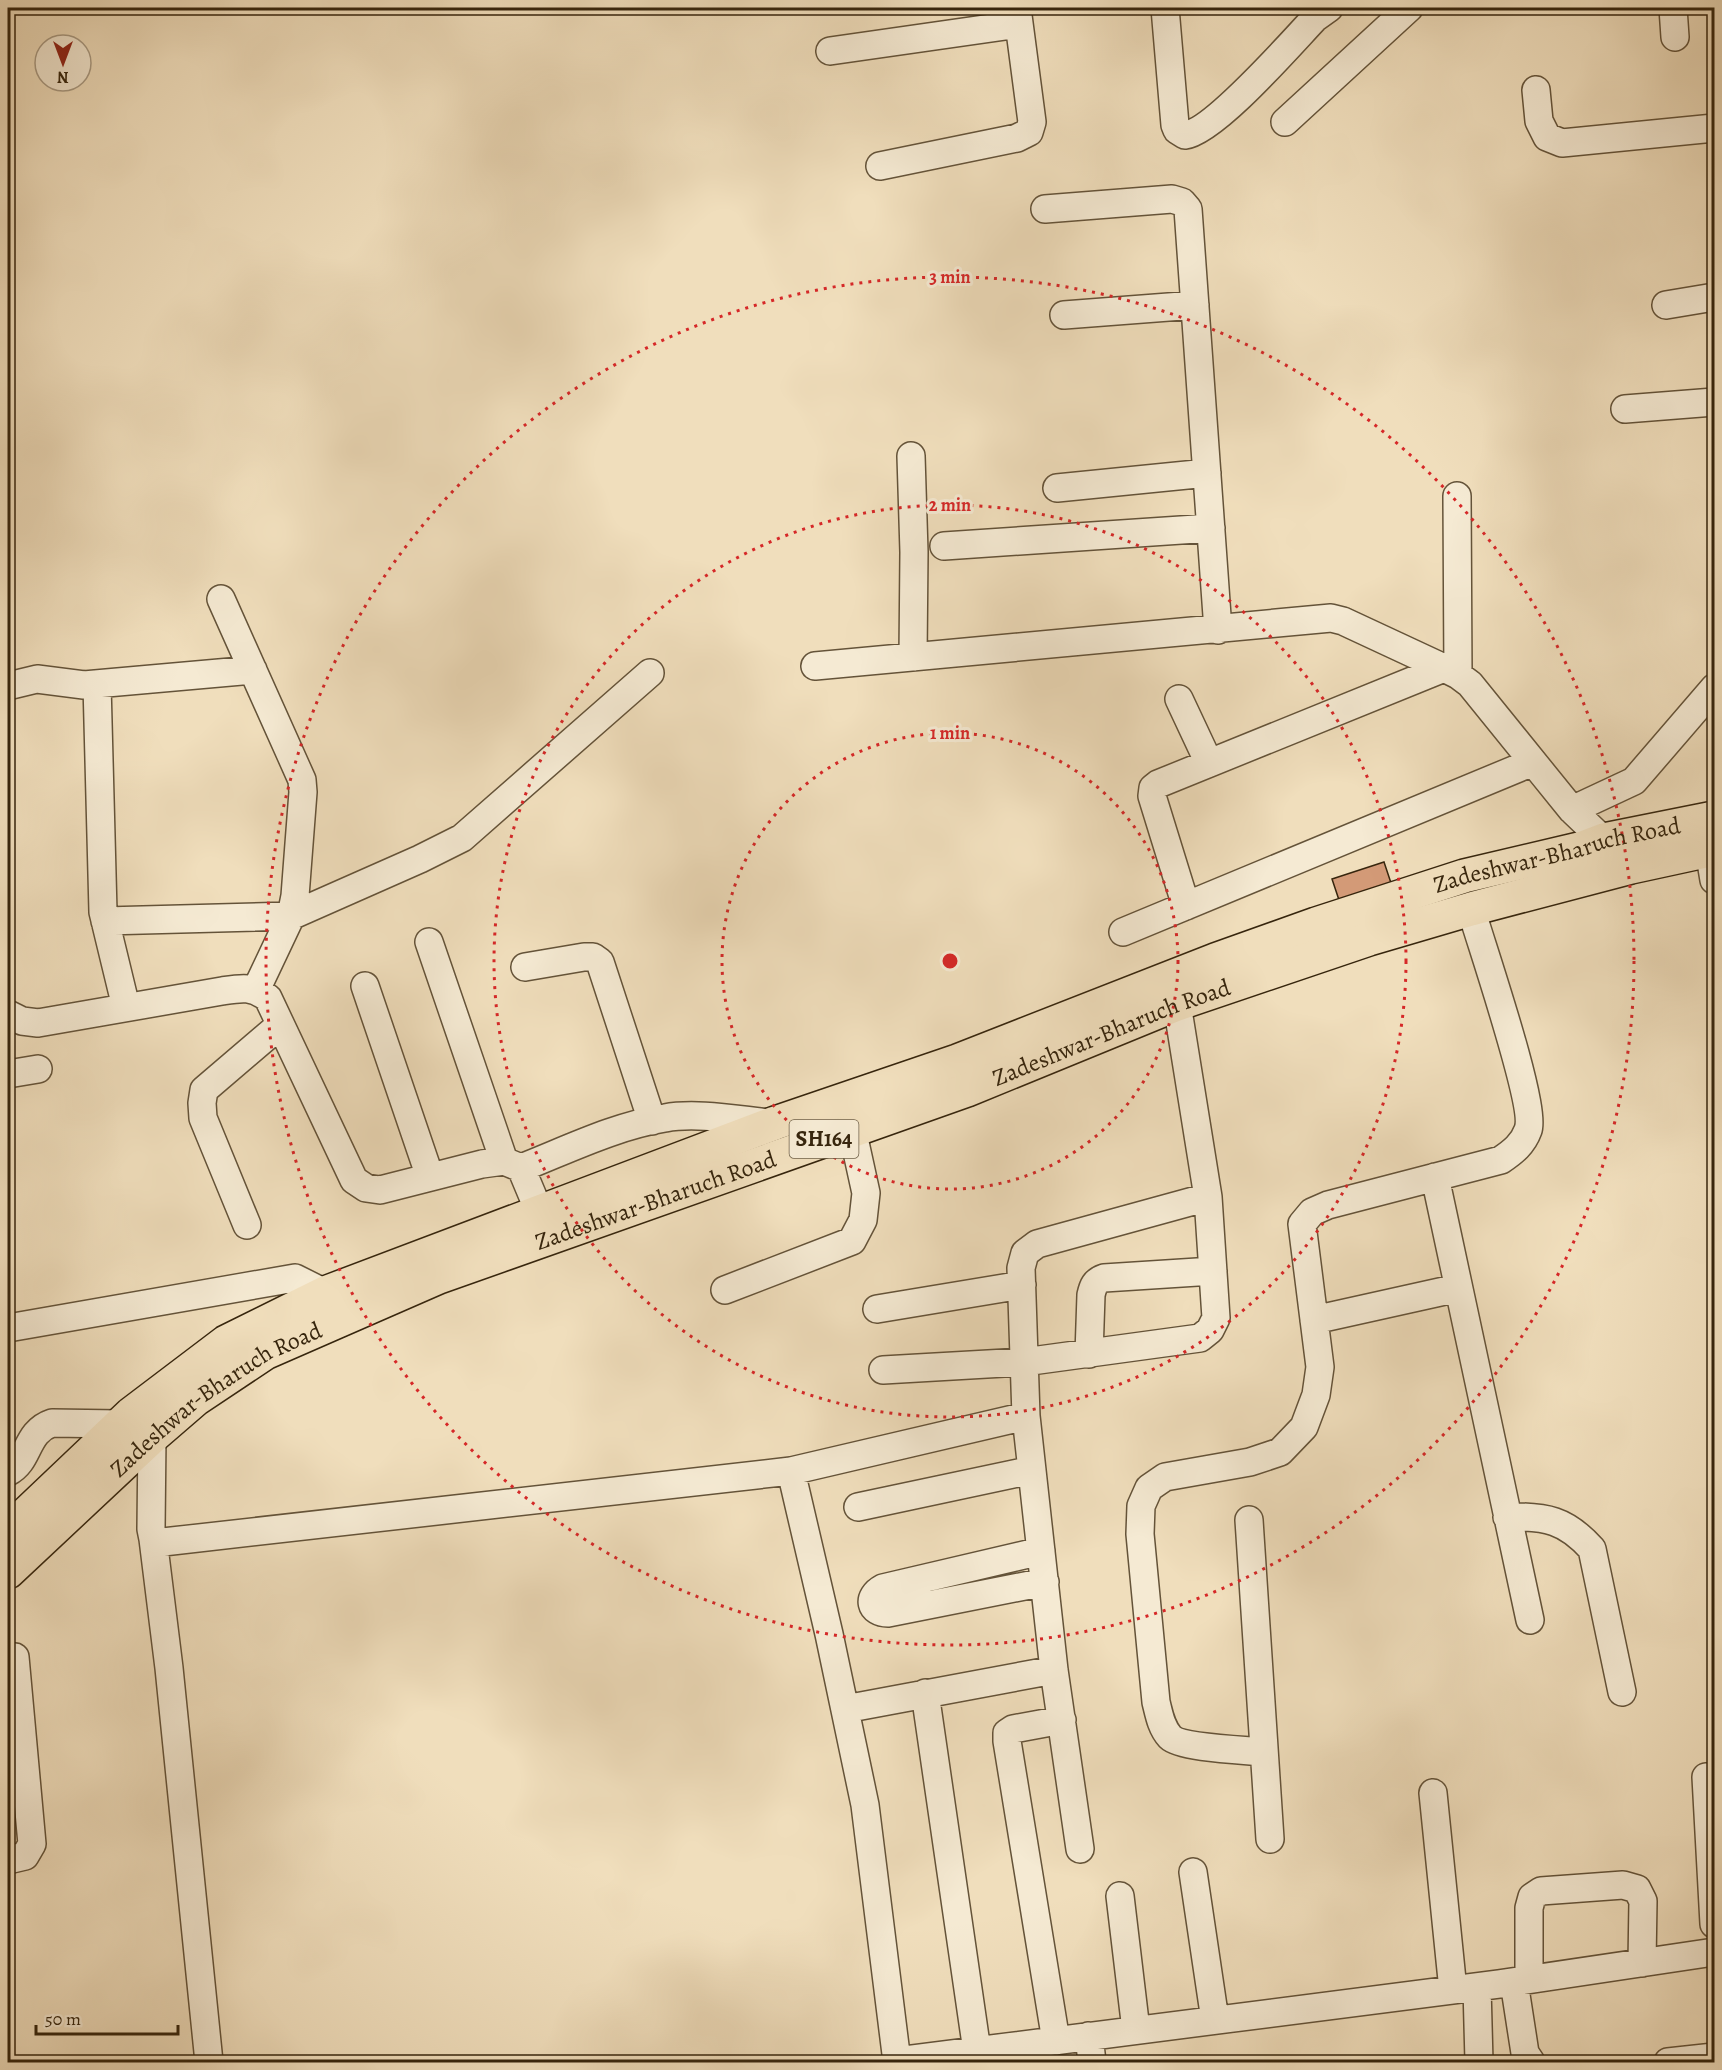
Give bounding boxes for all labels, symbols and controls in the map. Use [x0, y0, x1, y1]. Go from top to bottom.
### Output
north arrow [33, 33, 93, 93]
text: N [57, 66, 69, 88]
text: 3 min [929, 265, 971, 289]
text: 2 min [929, 493, 971, 517]
text: 1 min [930, 721, 970, 745]
street label: Zadeshwar-Bharuch Road [1429, 809, 1683, 901]
centre of rings [940, 951, 960, 971]
street label: Zadeshwar-Bharuch Road [987, 971, 1235, 1094]
road number: SH164 [790, 1120, 858, 1158]
street label: Zadeshwar-Bharuch Road [531, 1143, 781, 1258]
street label: Zadeshwar-Bharuch Road [103, 1314, 327, 1484]
scale bar [36, 1998, 178, 2036]
text: 50 m [45, 2007, 81, 2031]

